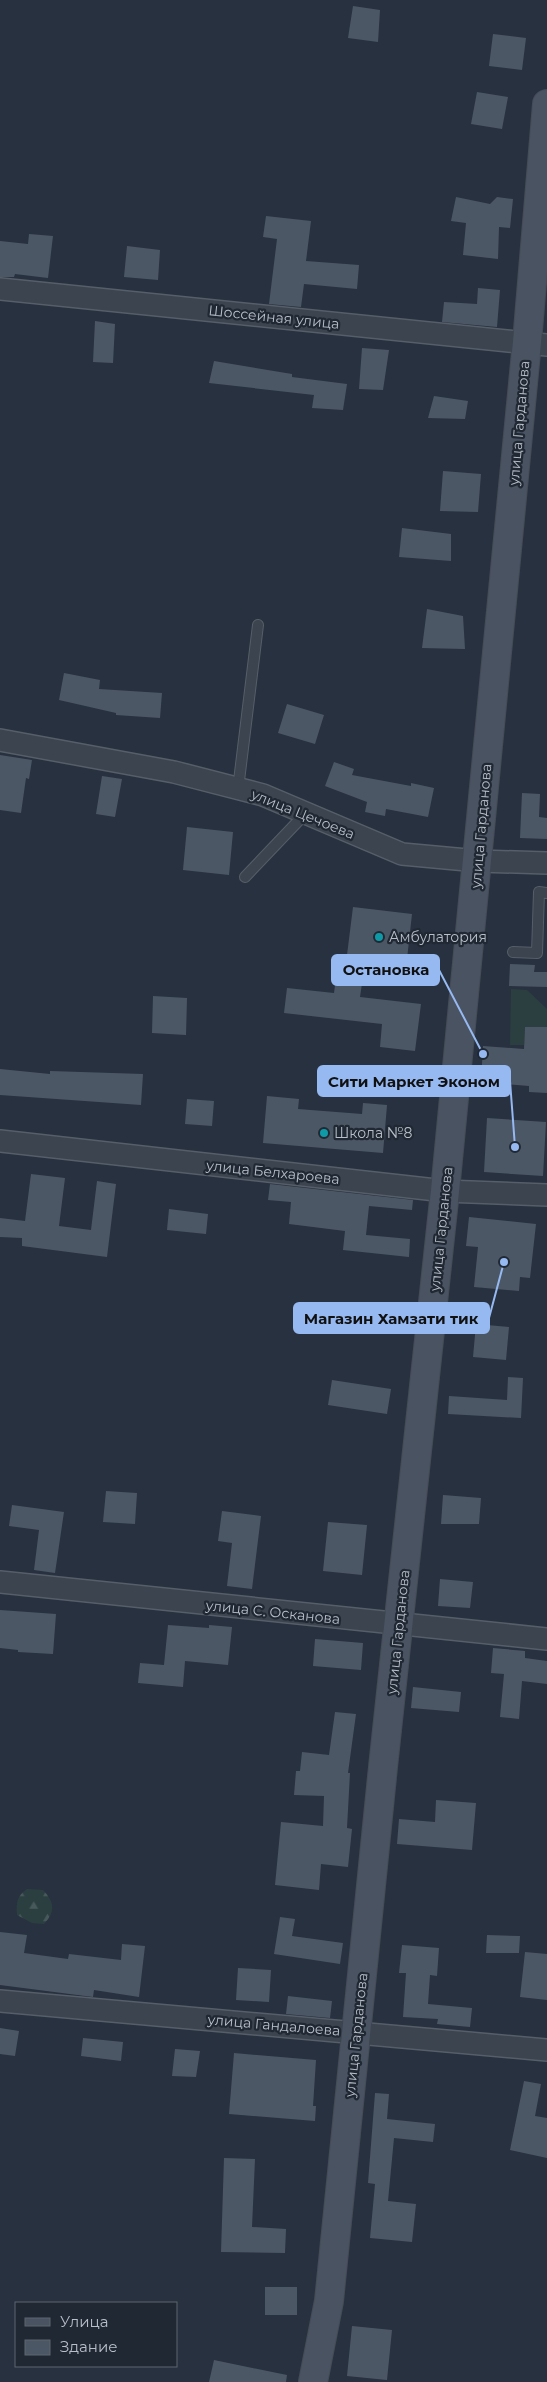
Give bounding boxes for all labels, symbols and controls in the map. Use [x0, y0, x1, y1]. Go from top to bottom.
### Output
street label: Шоссейная улица [208, 301, 340, 333]
street label: улица Гарданова [504, 360, 533, 487]
street label: улица Гарданова [466, 763, 495, 890]
street label: улица Цечоева [248, 785, 357, 843]
place label: Амбулатория [389, 928, 487, 946]
marker: Амбулатория [373, 931, 385, 943]
callout: Остановка [332, 955, 439, 985]
text: Остановка [343, 960, 429, 979]
callout: Сити Маркет Эконом [318, 1066, 510, 1096]
text: Сити Маркет Эконом [328, 1072, 500, 1091]
place label: Школа №8 [334, 1124, 413, 1142]
marker: Школа №8 [318, 1127, 330, 1139]
street label: улица Белхароева [204, 1156, 341, 1188]
street label: улица Гарданова [425, 1166, 456, 1293]
callout: Магазин Хамзати тик [294, 1303, 489, 1333]
text: Магазин Хамзати тик [304, 1309, 479, 1328]
street label: улица Гарданова [382, 1569, 413, 1696]
street label: улица С. Осканова [204, 1596, 341, 1628]
street label: улица Гарданова [340, 1972, 371, 2099]
street label: улица Гандалоева [206, 2010, 341, 2040]
legend [15, 2302, 178, 2367]
text: Улица [60, 2312, 108, 2331]
text: Здание [60, 2337, 118, 2356]

